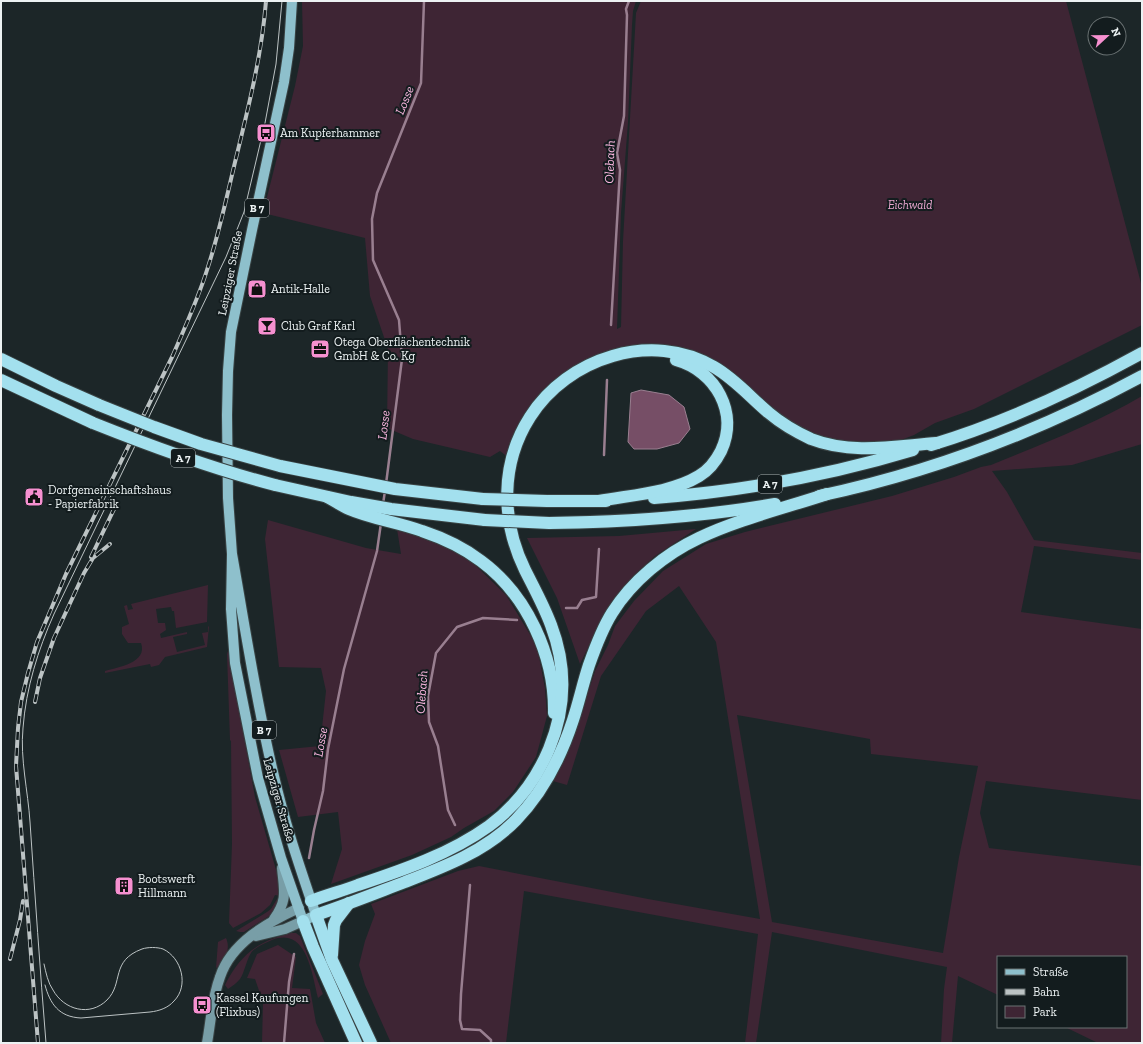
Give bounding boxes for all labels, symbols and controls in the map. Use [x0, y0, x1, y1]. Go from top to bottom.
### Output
north arrow [1087, 16, 1127, 56]
text: N [1108, 26, 1124, 39]
water label: Losse [392, 83, 417, 117]
bus stop icon: Am Kupferhammer [255, 122, 277, 144]
place label: Am Kupferhammer [280, 126, 380, 140]
water label: Olebach [601, 140, 618, 184]
park label: Eichwald [888, 198, 932, 212]
road number: B 7 [245, 199, 269, 217]
street label: Leipziger Straße [215, 229, 245, 317]
shop icon: Antik-Halle [246, 278, 268, 300]
place label: Antik-Halle [271, 282, 330, 296]
bar icon: Club Graf Karl [256, 315, 278, 337]
place label: Club Graf Karl [281, 319, 355, 333]
place label: Otega Oberflächentechnik GmbH & Co. Kg [334, 335, 471, 363]
office icon: Otega Oberflächentechnik GmbH & Co. Kg [309, 338, 331, 360]
water label: Losse [374, 409, 393, 441]
road number: A 7 [171, 449, 195, 467]
road number: A 7 [758, 475, 782, 493]
place label: Dorfgemeinschaftshaus - Papierfabrik [48, 483, 171, 511]
public building icon: Dorfgemeinschaftshaus - Papierfabrik [23, 486, 45, 508]
water label: Olebach [413, 669, 431, 714]
road number: B 7 [252, 721, 276, 739]
water label: Losse [311, 726, 331, 758]
street label: Leipziger Straße [260, 757, 298, 844]
place label: Bootswerft Hillmann [138, 872, 196, 900]
building icon: Bootswerft Hillmann [113, 875, 135, 897]
legend [997, 956, 1127, 1028]
text: Straße [1033, 965, 1069, 979]
text: Bahn [1033, 985, 1060, 999]
place label: Kassel Kaufungen (Flixbus) [216, 991, 308, 1019]
bus stop icon: Kassel Kaufungen (Flixbus) [191, 994, 213, 1016]
text: Park [1033, 1005, 1058, 1019]

